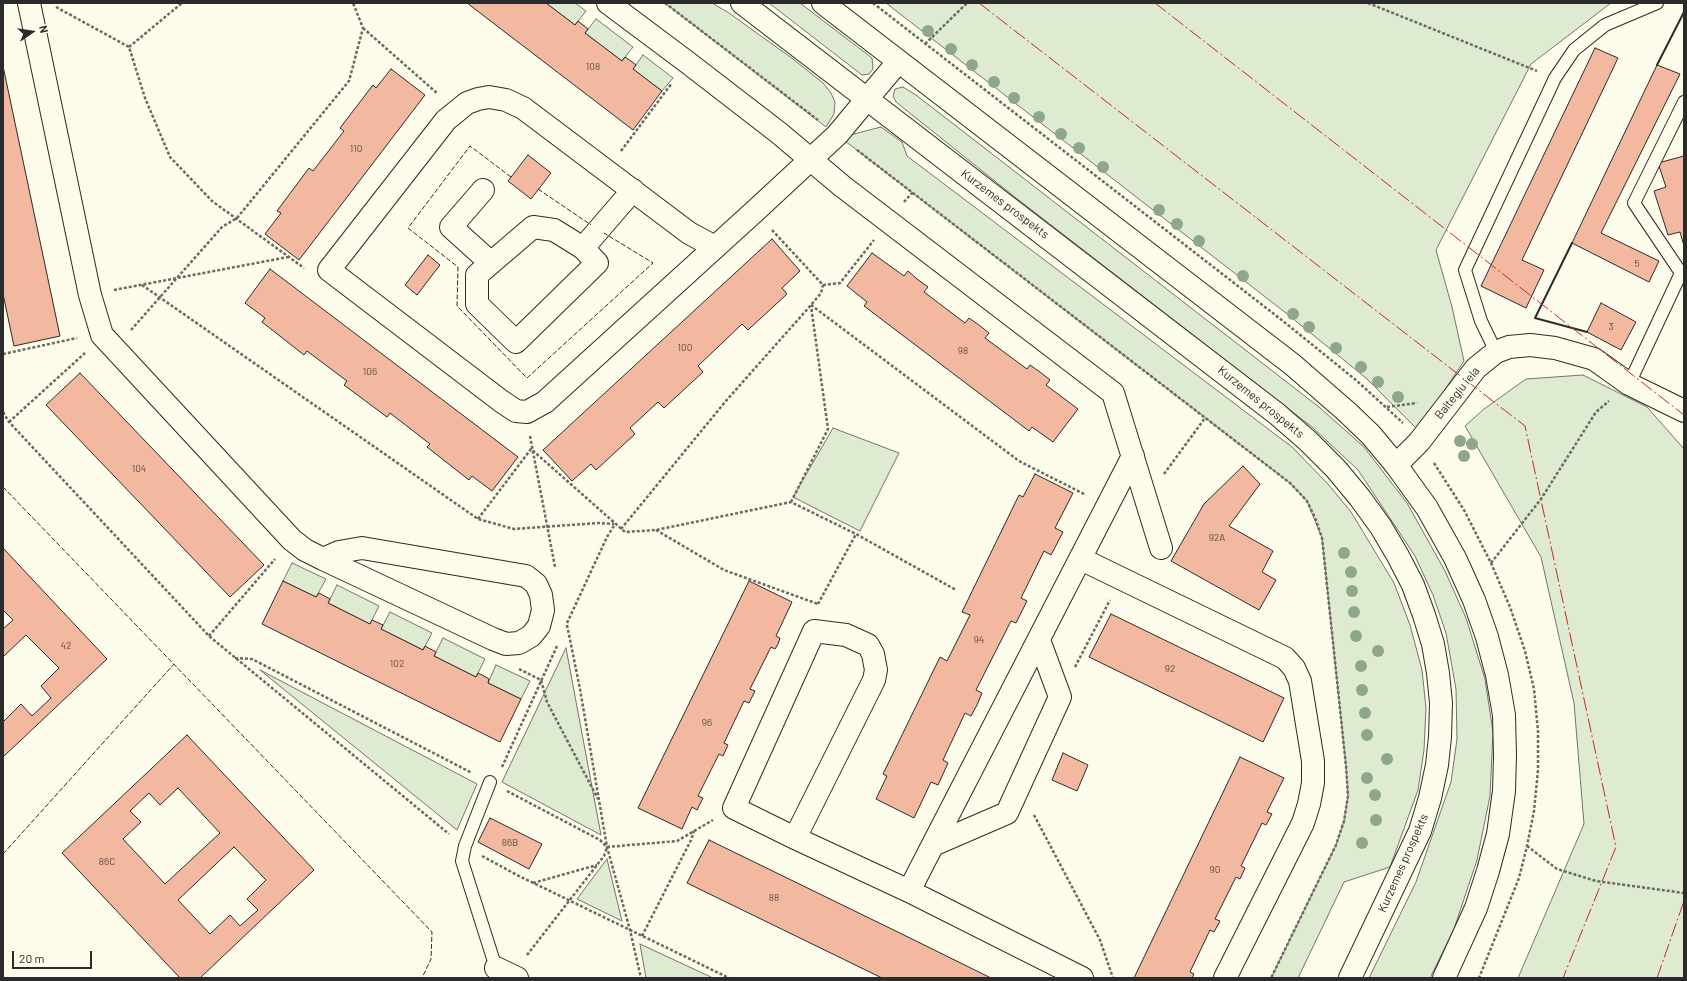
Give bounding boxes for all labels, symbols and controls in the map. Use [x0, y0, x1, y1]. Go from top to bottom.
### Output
north arrow [12, 12, 52, 52]
text: N [37, 24, 51, 34]
house number: 108 [586, 61, 600, 73]
house number: 110 [350, 143, 362, 155]
street label: Kurzemes prospekts [958, 166, 1052, 242]
house number: 5 [1634, 258, 1640, 270]
house number: 3 [1608, 321, 1614, 333]
house number: 100 [678, 342, 692, 354]
house number: 98 [958, 345, 968, 357]
street label: Kurzemes prospekts [1215, 363, 1307, 441]
street label: Baltegļu iela [1431, 364, 1483, 422]
house number: 106 [363, 366, 377, 378]
house number: 104 [132, 463, 146, 475]
house number: 92A [1209, 532, 1225, 544]
house number: 94 [974, 634, 984, 646]
house number: 42 [61, 640, 71, 652]
house number: 102 [390, 658, 404, 670]
house number: 92 [1165, 663, 1175, 675]
house number: 96 [702, 717, 712, 729]
street label: Kurzemes prospekts [1375, 811, 1431, 915]
house number: 86B [502, 837, 518, 849]
house number: 86C [99, 856, 115, 868]
house number: 90 [1210, 864, 1220, 876]
house number: 88 [769, 892, 779, 904]
scale bar [14, 943, 94, 969]
text: 20 m [19, 951, 45, 965]

